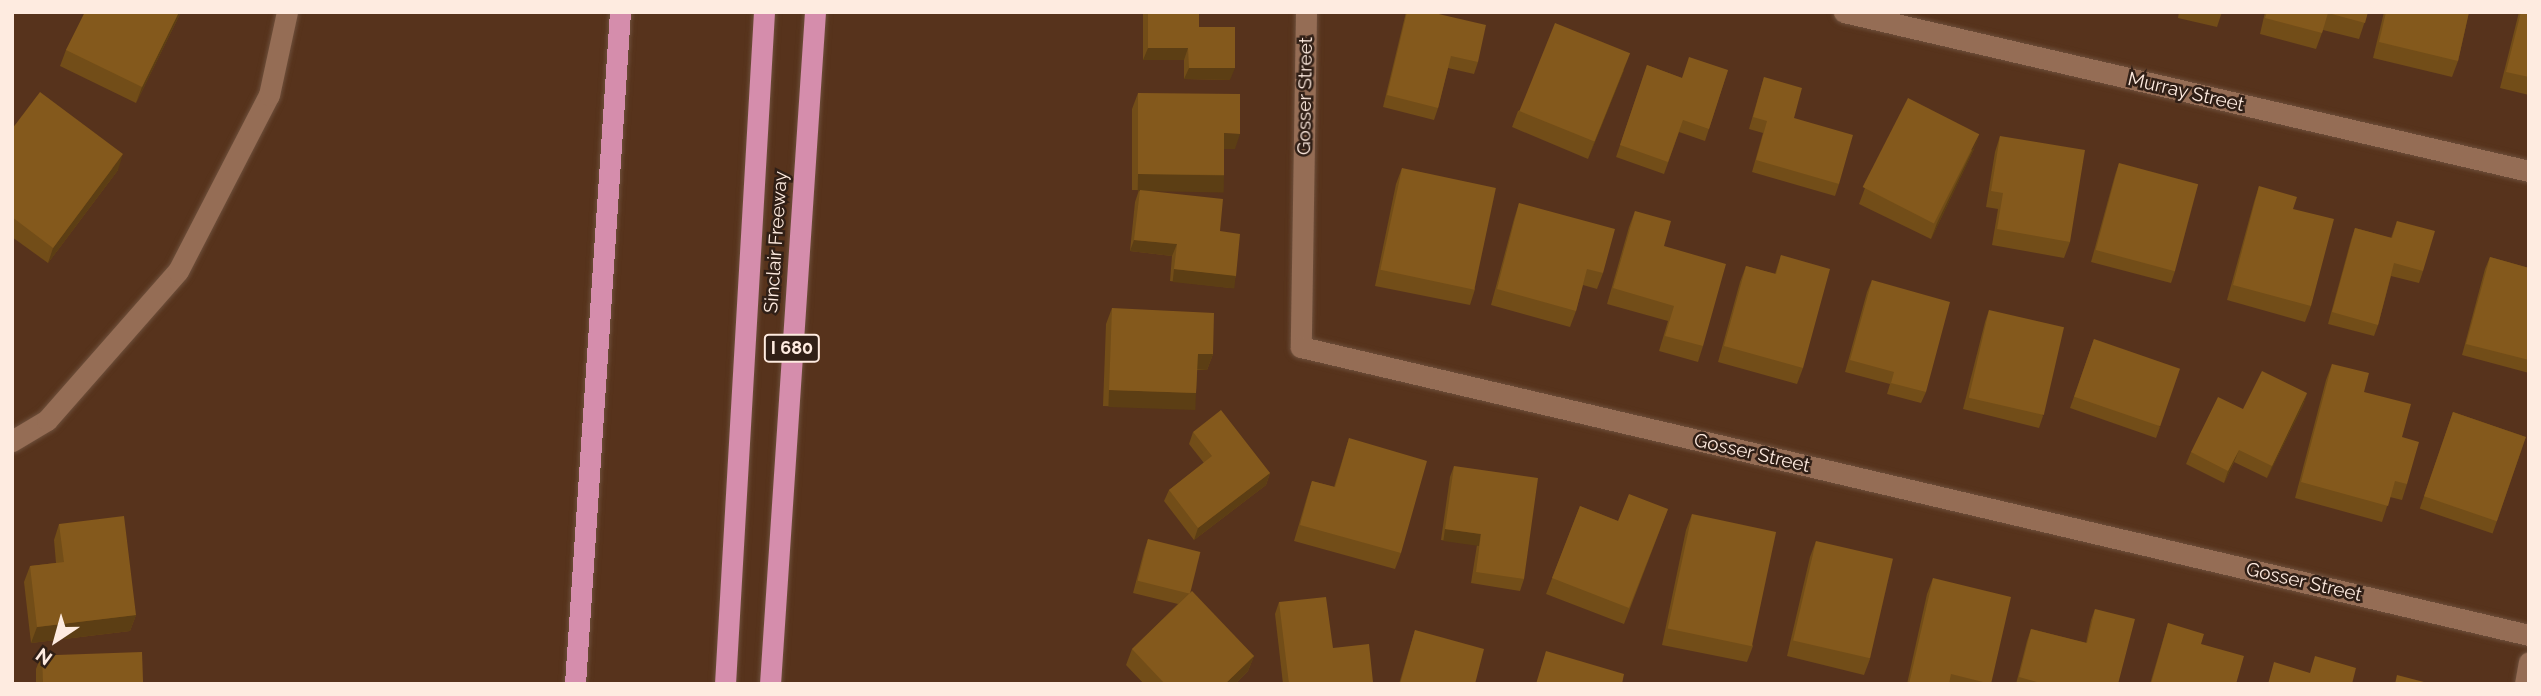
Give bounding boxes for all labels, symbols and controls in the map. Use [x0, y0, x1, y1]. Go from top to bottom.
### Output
street label: Gosser Street [1293, 37, 1317, 155]
street label: Murray Street [2125, 67, 2247, 117]
street label: Sinclair Freeway [760, 170, 792, 314]
road number: I 680 [762, 334, 822, 362]
street label: Gosser Street [1692, 429, 1812, 477]
street label: Gosser Street [2244, 558, 2364, 606]
north arrow [21, 605, 91, 675]
text: N [31, 644, 56, 670]

